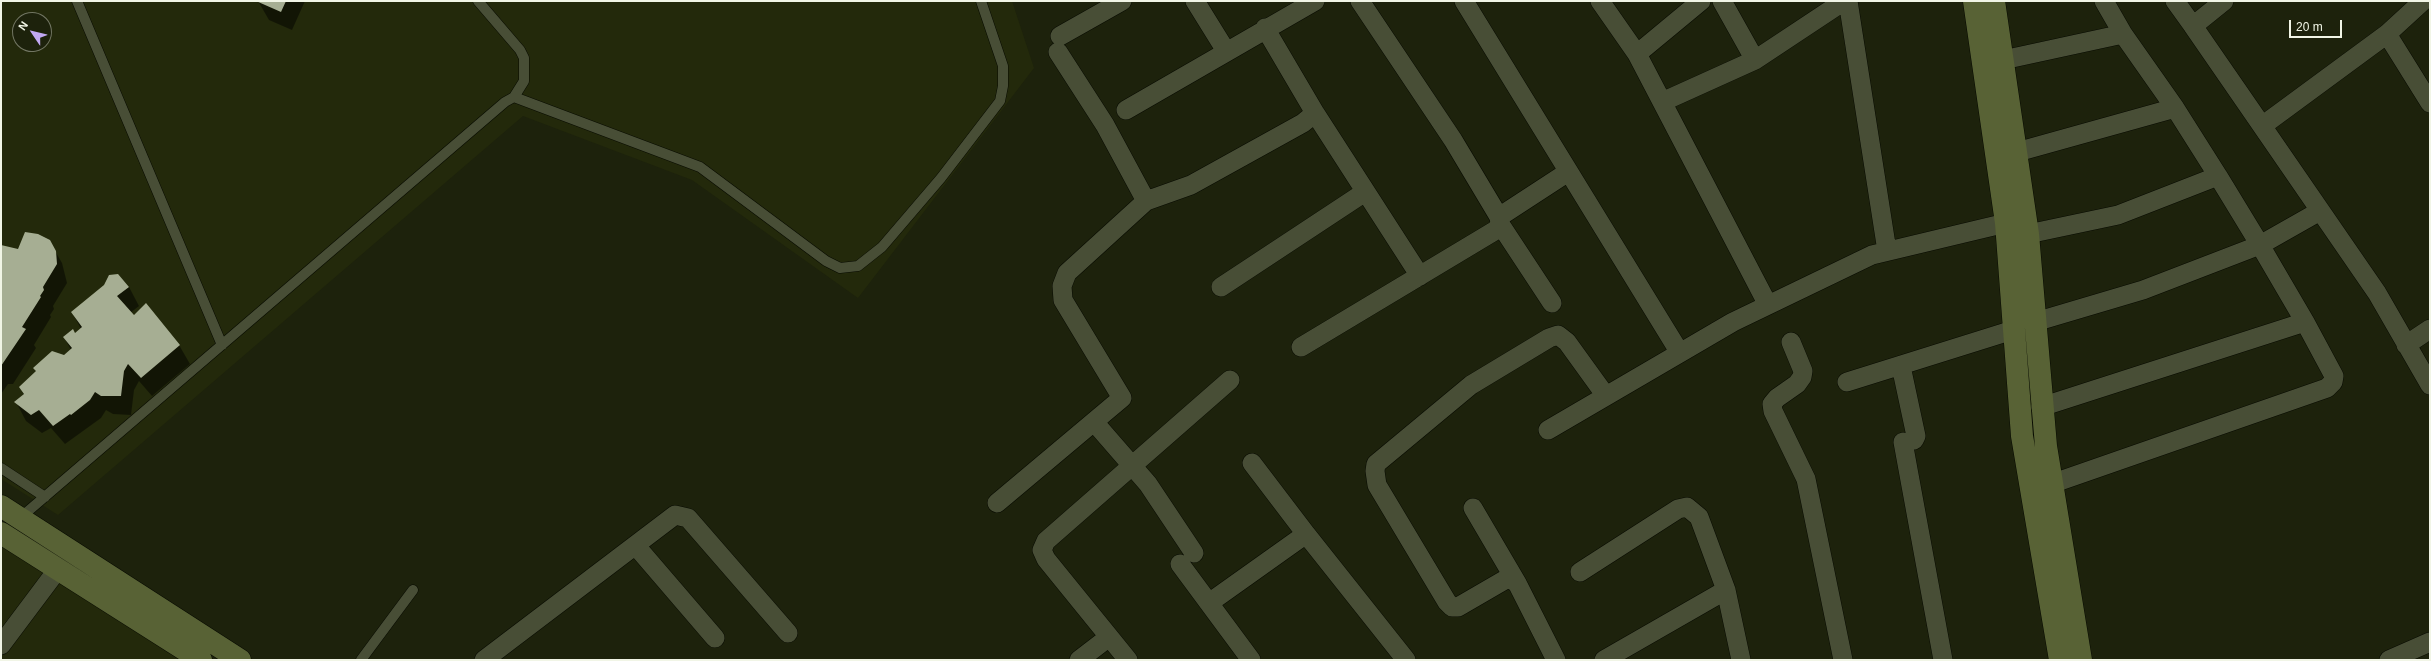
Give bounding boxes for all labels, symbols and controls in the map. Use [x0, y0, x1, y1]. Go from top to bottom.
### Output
north arrow [12, 12, 52, 52]
scale bar [2291, 12, 2344, 38]
text: N [16, 19, 30, 32]
text: 20 m [2296, 20, 2323, 34]

